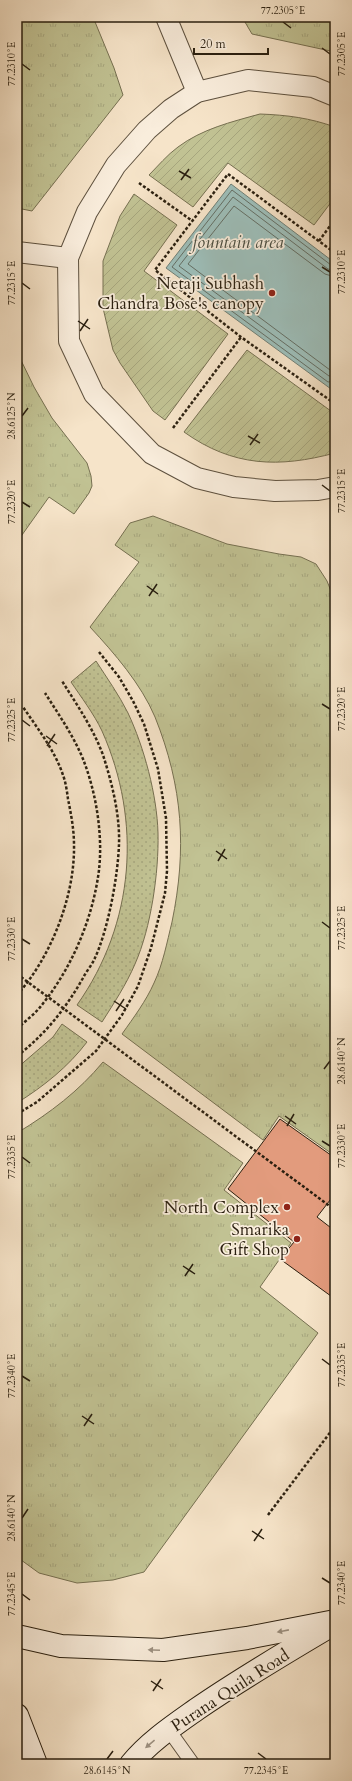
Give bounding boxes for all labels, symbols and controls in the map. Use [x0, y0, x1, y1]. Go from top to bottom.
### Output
text: 77.2305°E [261, 4, 305, 18]
scale bar [194, 30, 268, 56]
text: 77.2305°E [335, 32, 349, 76]
text: 20 m [200, 36, 227, 52]
text: 77.2310°E [5, 42, 19, 86]
water label: fountain area [188, 230, 284, 255]
text: 77.2310°E [335, 250, 349, 294]
text: 77.2315°E [5, 261, 19, 305]
place label: Netaji Subhash Chandra Bose's canopy [97, 272, 265, 315]
marker: Netaji Subhash Chandra Bose's canopy [267, 288, 277, 298]
text: 28.6125°N [5, 392, 19, 439]
text: 77.2315°E [335, 469, 349, 513]
text: 77.2320°E [5, 480, 19, 524]
text: 77.2320°E [335, 687, 349, 731]
text: 77.2325°E [5, 698, 19, 742]
text: 77.2325°E [335, 906, 349, 950]
text: 77.2330°E [5, 917, 19, 961]
text: 28.6140°N [335, 1037, 349, 1084]
text: 77.2330°E [335, 1124, 349, 1168]
text: 77.2335°E [5, 1135, 19, 1179]
place label: North Complex [164, 1196, 280, 1219]
marker: North Complex [282, 1202, 292, 1212]
place label: Smarika Gift Shop [220, 1218, 290, 1261]
marker: Smarika Gift Shop [292, 1234, 302, 1244]
text: 77.2335°E [335, 1343, 349, 1387]
text: 77.2340°E [5, 1354, 19, 1398]
text: 28.6140°N [5, 1494, 19, 1541]
text: 77.2340°E [335, 1561, 349, 1605]
text: 77.2345°E [5, 1572, 19, 1616]
one-way arrow [277, 1629, 289, 1635]
street label: Purana Quila Road [167, 1643, 294, 1737]
one-way arrow [147, 1647, 160, 1653]
one-way arrow [145, 1740, 156, 1749]
text: 28.6145°N [84, 1764, 131, 1778]
text: 77.2345°E [244, 1764, 288, 1778]

